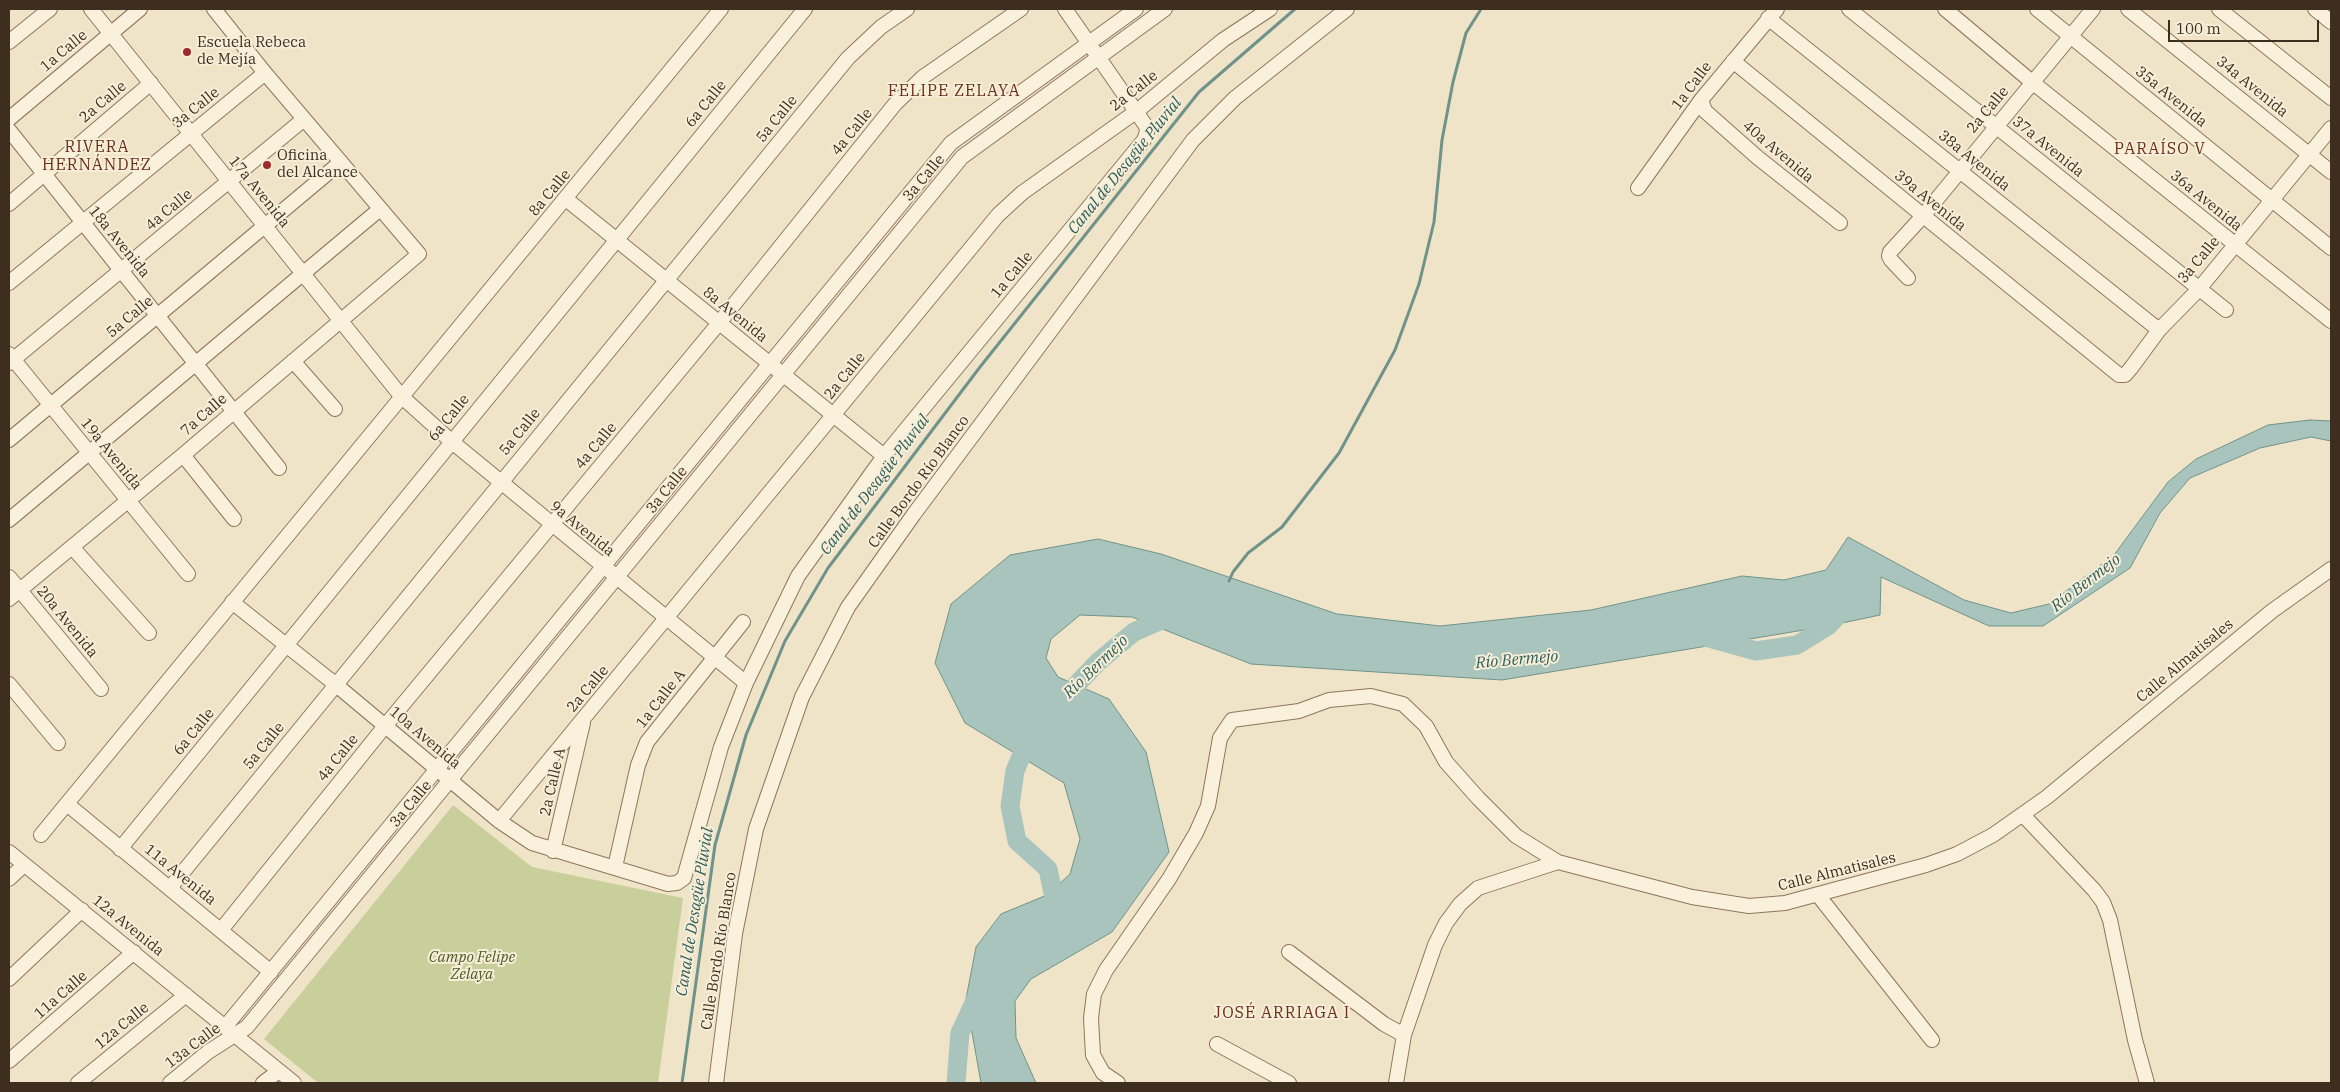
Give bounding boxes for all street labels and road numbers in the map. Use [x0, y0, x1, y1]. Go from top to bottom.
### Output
street label: 1a Calle [37, 26, 91, 76]
street label: 34a Avenida [2212, 53, 2292, 121]
street label: 1a Calle [1668, 58, 1716, 114]
street label: 35a Avenida [2131, 63, 2211, 131]
street label: 2a Calle [1107, 67, 1161, 115]
street label: 2a Calle [76, 77, 130, 127]
street label: 6a Calle [682, 77, 730, 131]
street label: 2a Calle [1963, 83, 2013, 137]
street label: 3a Calle [169, 84, 223, 132]
street label: 5a Calle [753, 92, 801, 146]
street label: 4a Calle [828, 105, 876, 159]
street label: 37a Avenida [2008, 113, 2088, 181]
street label: 40a Avenida [1739, 117, 1817, 187]
street label: 38a Avenida [1934, 127, 2014, 195]
street label: 3a Calle [899, 151, 949, 205]
street label: 17a Avenida [225, 152, 293, 232]
street label: 8a Calle [525, 166, 575, 220]
street label: 39a Avenida [1890, 167, 1970, 235]
street label: 36a Avenida [2166, 167, 2246, 235]
street label: 4a Calle [142, 185, 196, 235]
street label: 18a Avenida [85, 202, 153, 282]
street label: 3a Calle [2174, 233, 2224, 287]
street label: 1a Calle [987, 248, 1037, 302]
street label: 8a Avenida [699, 283, 771, 347]
street label: 5a Calle [103, 292, 157, 342]
street label: 2a Calle [821, 349, 869, 403]
street label: 7a Calle [177, 390, 231, 440]
street label: 6a Calle [425, 391, 473, 445]
street label: 5a Calle [496, 405, 544, 459]
street label: Calle Bordo Río Blanco [865, 412, 973, 552]
street label: 19a Avenida [77, 414, 145, 494]
street label: 4a Calle [571, 419, 621, 473]
street label: 3a Calle [643, 463, 691, 517]
street label: 9a Avenida [546, 497, 618, 561]
street label: 20a Avenida [33, 582, 101, 662]
street label: Calle Almatisales [2133, 615, 2237, 707]
street label: 2a Calle [563, 662, 613, 716]
street label: 1a Calle A [633, 666, 689, 732]
street label: 10a Avenida [386, 703, 464, 773]
street label: 6a Calle [170, 705, 218, 759]
street label: 5a Calle [240, 719, 288, 773]
street label: 4a Calle [314, 731, 362, 785]
street label: 2a Calle A [536, 746, 570, 818]
street label: 3a Calle [386, 777, 436, 831]
street label: 11a Avenida [140, 841, 220, 909]
street label: Calle Almatisales [1776, 849, 1898, 895]
street label: Calle Bordo Río Blanco [698, 871, 740, 1031]
street label: 12a Avenida [88, 892, 168, 960]
street label: 11a Calle [31, 967, 91, 1023]
street label: 12a Calle [91, 999, 153, 1053]
street label: 13a Calle [162, 1019, 224, 1073]

